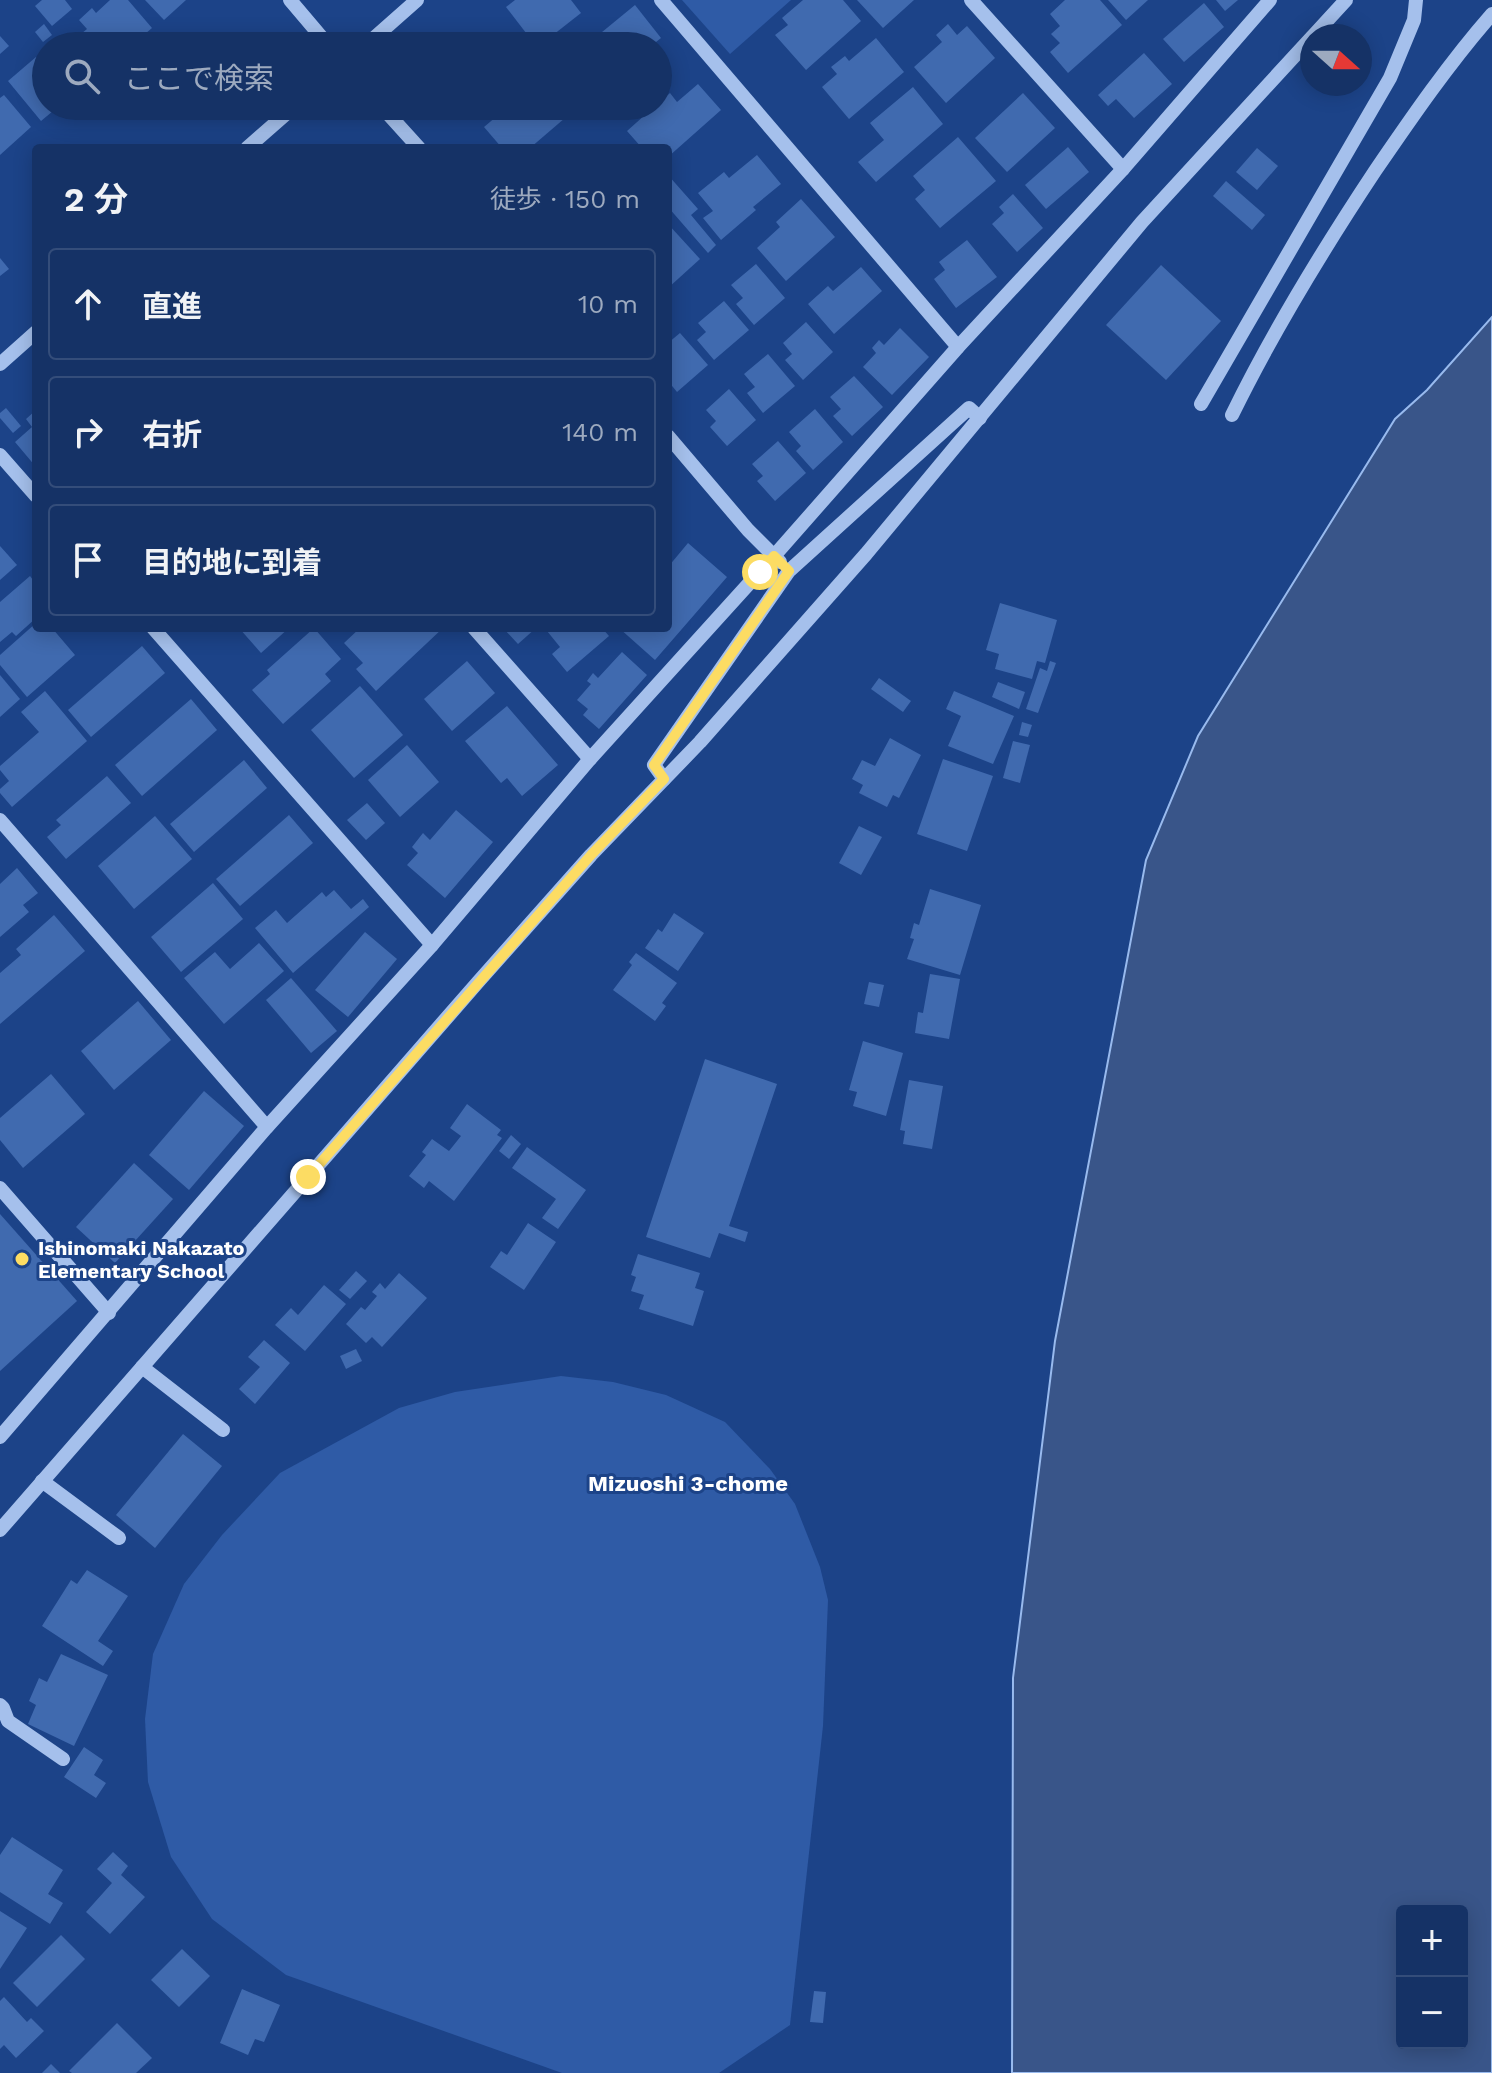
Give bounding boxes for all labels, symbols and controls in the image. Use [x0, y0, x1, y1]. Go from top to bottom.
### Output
north arrow [1300, 24, 1372, 96]
search box [32, 32, 672, 120]
icon: search [60, 54, 104, 98]
text: ここで検索 [124, 61, 274, 96]
text: 2 分 [64, 179, 128, 219]
text: 徒歩 · 150 m [490, 184, 640, 214]
icon: ahead [66, 282, 110, 326]
text: 直進 [142, 289, 202, 324]
text: 10 m [578, 289, 638, 319]
icon: right [66, 410, 110, 454]
text: 右折 [142, 417, 202, 452]
text: 140 m [562, 417, 638, 447]
icon: arrive [66, 538, 110, 582]
text: 目的地に到着 [142, 545, 322, 580]
route start [742, 554, 778, 590]
route end [290, 1159, 326, 1195]
place label: Ishinomaki Nakazato Elementary School [38, 1236, 244, 1283]
marker: Ishinomaki Nakazato Elementary School [13, 1250, 31, 1268]
district label: Mizuoshi 3-chome [588, 1471, 788, 1496]
map controls [1396, 1905, 1468, 2049]
button: + [1396, 1905, 1468, 1977]
button: − [1396, 1977, 1468, 2049]

